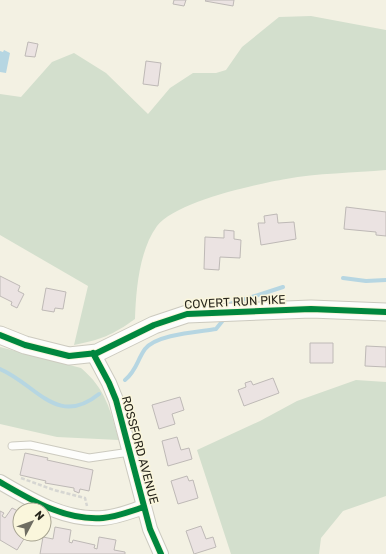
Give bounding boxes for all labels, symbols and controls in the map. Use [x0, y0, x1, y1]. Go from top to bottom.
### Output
street label: COVERT RUN PIKE [184, 292, 286, 312]
street label: ROSSFORD AVENUE [119, 394, 161, 506]
north arrow [12, 502, 52, 542]
text: N [32, 509, 47, 523]

